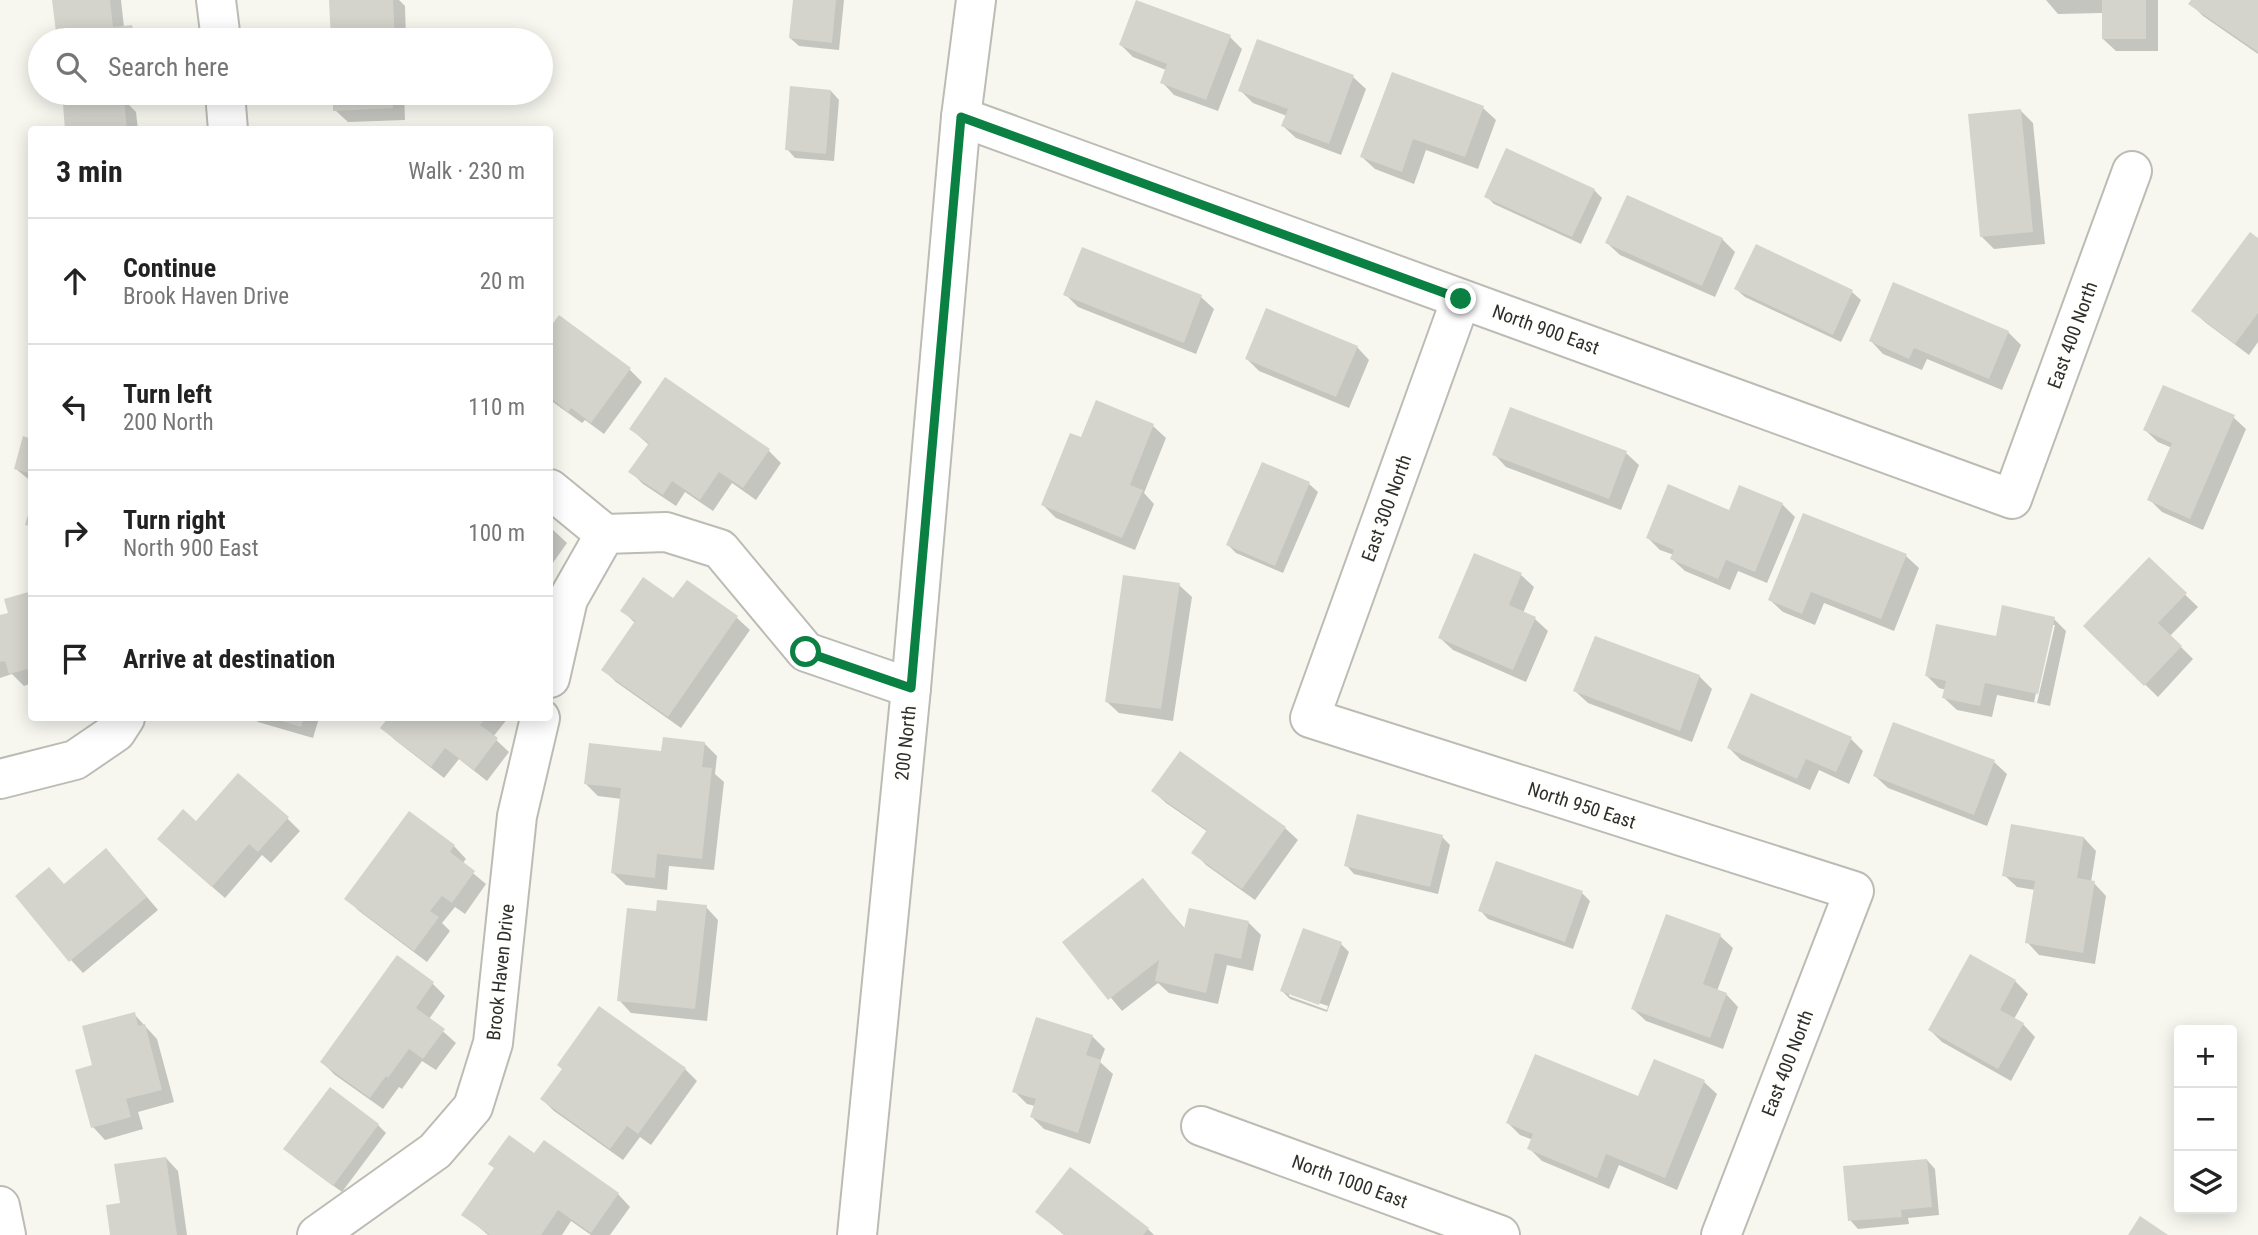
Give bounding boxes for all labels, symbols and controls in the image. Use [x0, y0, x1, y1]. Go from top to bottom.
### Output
search box [28, 28, 553, 105]
icon: search [52, 48, 90, 86]
text: Search here [108, 52, 229, 82]
text: 3 min [56, 154, 123, 189]
text: Walk · 230 m [408, 158, 525, 185]
text: Continue [123, 253, 216, 283]
icon: ahead [56, 262, 94, 300]
text: 20 m [480, 268, 525, 295]
street label: East 400 North [2042, 279, 2102, 392]
text: Brook Haven Drive [123, 283, 289, 310]
route end [1445, 283, 1476, 314]
street label: North 900 East [1489, 299, 1602, 359]
text: Turn left [123, 379, 212, 409]
icon: left [56, 388, 94, 426]
text: 110 m [468, 394, 525, 421]
text: 200 North [123, 409, 214, 436]
street label: East 300 North [1356, 452, 1416, 565]
text: Turn right [123, 505, 225, 535]
icon: right [56, 514, 94, 552]
text: 100 m [468, 520, 525, 547]
text: North 900 East [123, 535, 259, 562]
route start [790, 636, 821, 667]
icon: arrive [56, 640, 94, 678]
text: Arrive at destination [123, 644, 335, 674]
street label: 200 North [890, 705, 921, 781]
street label: North 950 East [1525, 777, 1639, 834]
street label: Brook Haven Drive [482, 903, 519, 1041]
street label: East 400 North [1757, 1007, 1818, 1120]
map controls [2174, 1025, 2237, 1214]
button: + [2174, 1025, 2237, 1088]
button: − [2174, 1088, 2237, 1151]
street label: North 1000 East [1289, 1150, 1411, 1213]
button: layers [2174, 1151, 2237, 1214]

